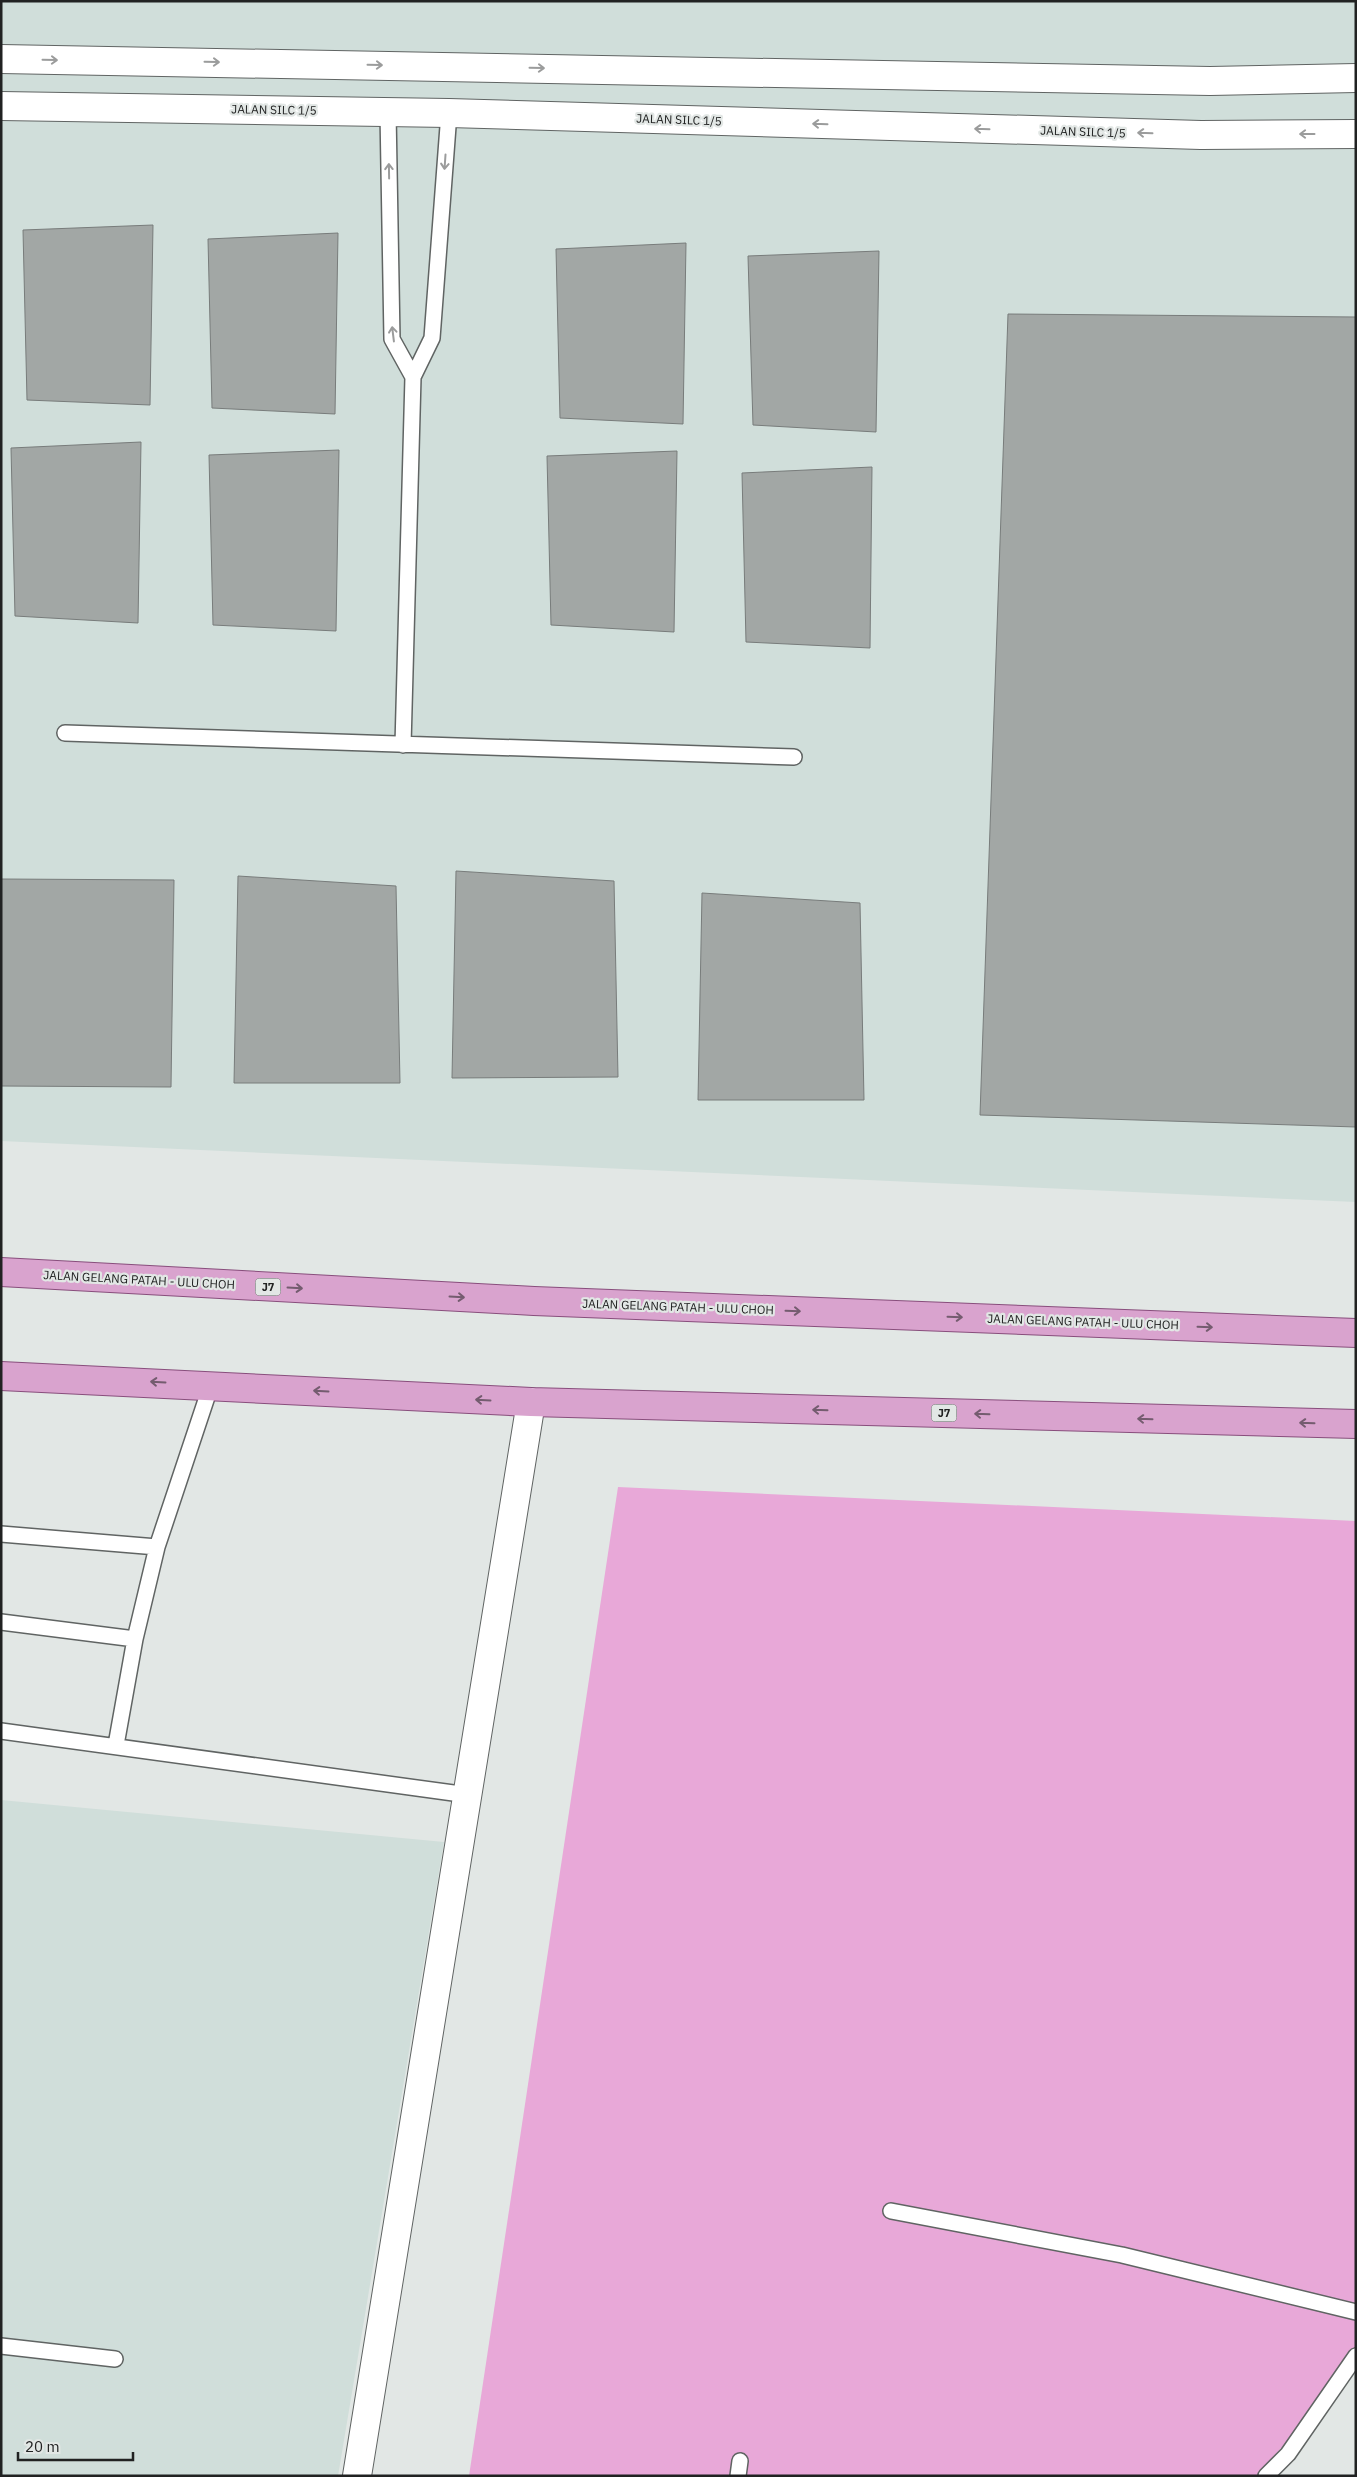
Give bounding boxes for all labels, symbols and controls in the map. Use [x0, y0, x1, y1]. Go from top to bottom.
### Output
one-way arrow [42, 55, 58, 64]
one-way arrow [204, 57, 220, 67]
one-way arrow [366, 60, 383, 70]
one-way arrow [529, 63, 545, 73]
street label: JALAN SILC 1/5 [231, 101, 317, 118]
street label: JALAN SILC 1/5 [636, 111, 722, 128]
one-way arrow [812, 119, 828, 129]
street label: JALAN SILC 1/5 [1040, 123, 1126, 140]
one-way arrow [974, 124, 990, 134]
one-way arrow [1137, 129, 1153, 138]
one-way arrow [1299, 129, 1316, 139]
one-way arrow [440, 154, 450, 170]
one-way arrow [385, 164, 394, 180]
one-way arrow [388, 326, 398, 342]
street label: JALAN GELANG PATAH - ULU CHOH [43, 1267, 235, 1292]
road number: J7 [256, 1278, 280, 1295]
one-way arrow [286, 1284, 302, 1293]
one-way arrow [449, 1292, 465, 1301]
street label: JALAN GELANG PATAH - ULU CHOH [582, 1296, 774, 1317]
one-way arrow [784, 1306, 800, 1316]
street label: JALAN GELANG PATAH - ULU CHOH [987, 1311, 1179, 1332]
one-way arrow [947, 1313, 963, 1322]
one-way arrow [1197, 1322, 1213, 1331]
one-way arrow [151, 1378, 167, 1387]
one-way arrow [313, 1386, 329, 1395]
one-way arrow [475, 1395, 491, 1404]
one-way arrow [812, 1405, 828, 1415]
road number: J7 [932, 1405, 956, 1422]
one-way arrow [974, 1410, 990, 1419]
one-way arrow [1137, 1414, 1153, 1424]
one-way arrow [1299, 1418, 1316, 1428]
scale bar [18, 2430, 132, 2462]
text: 20 m [25, 2437, 60, 2456]

